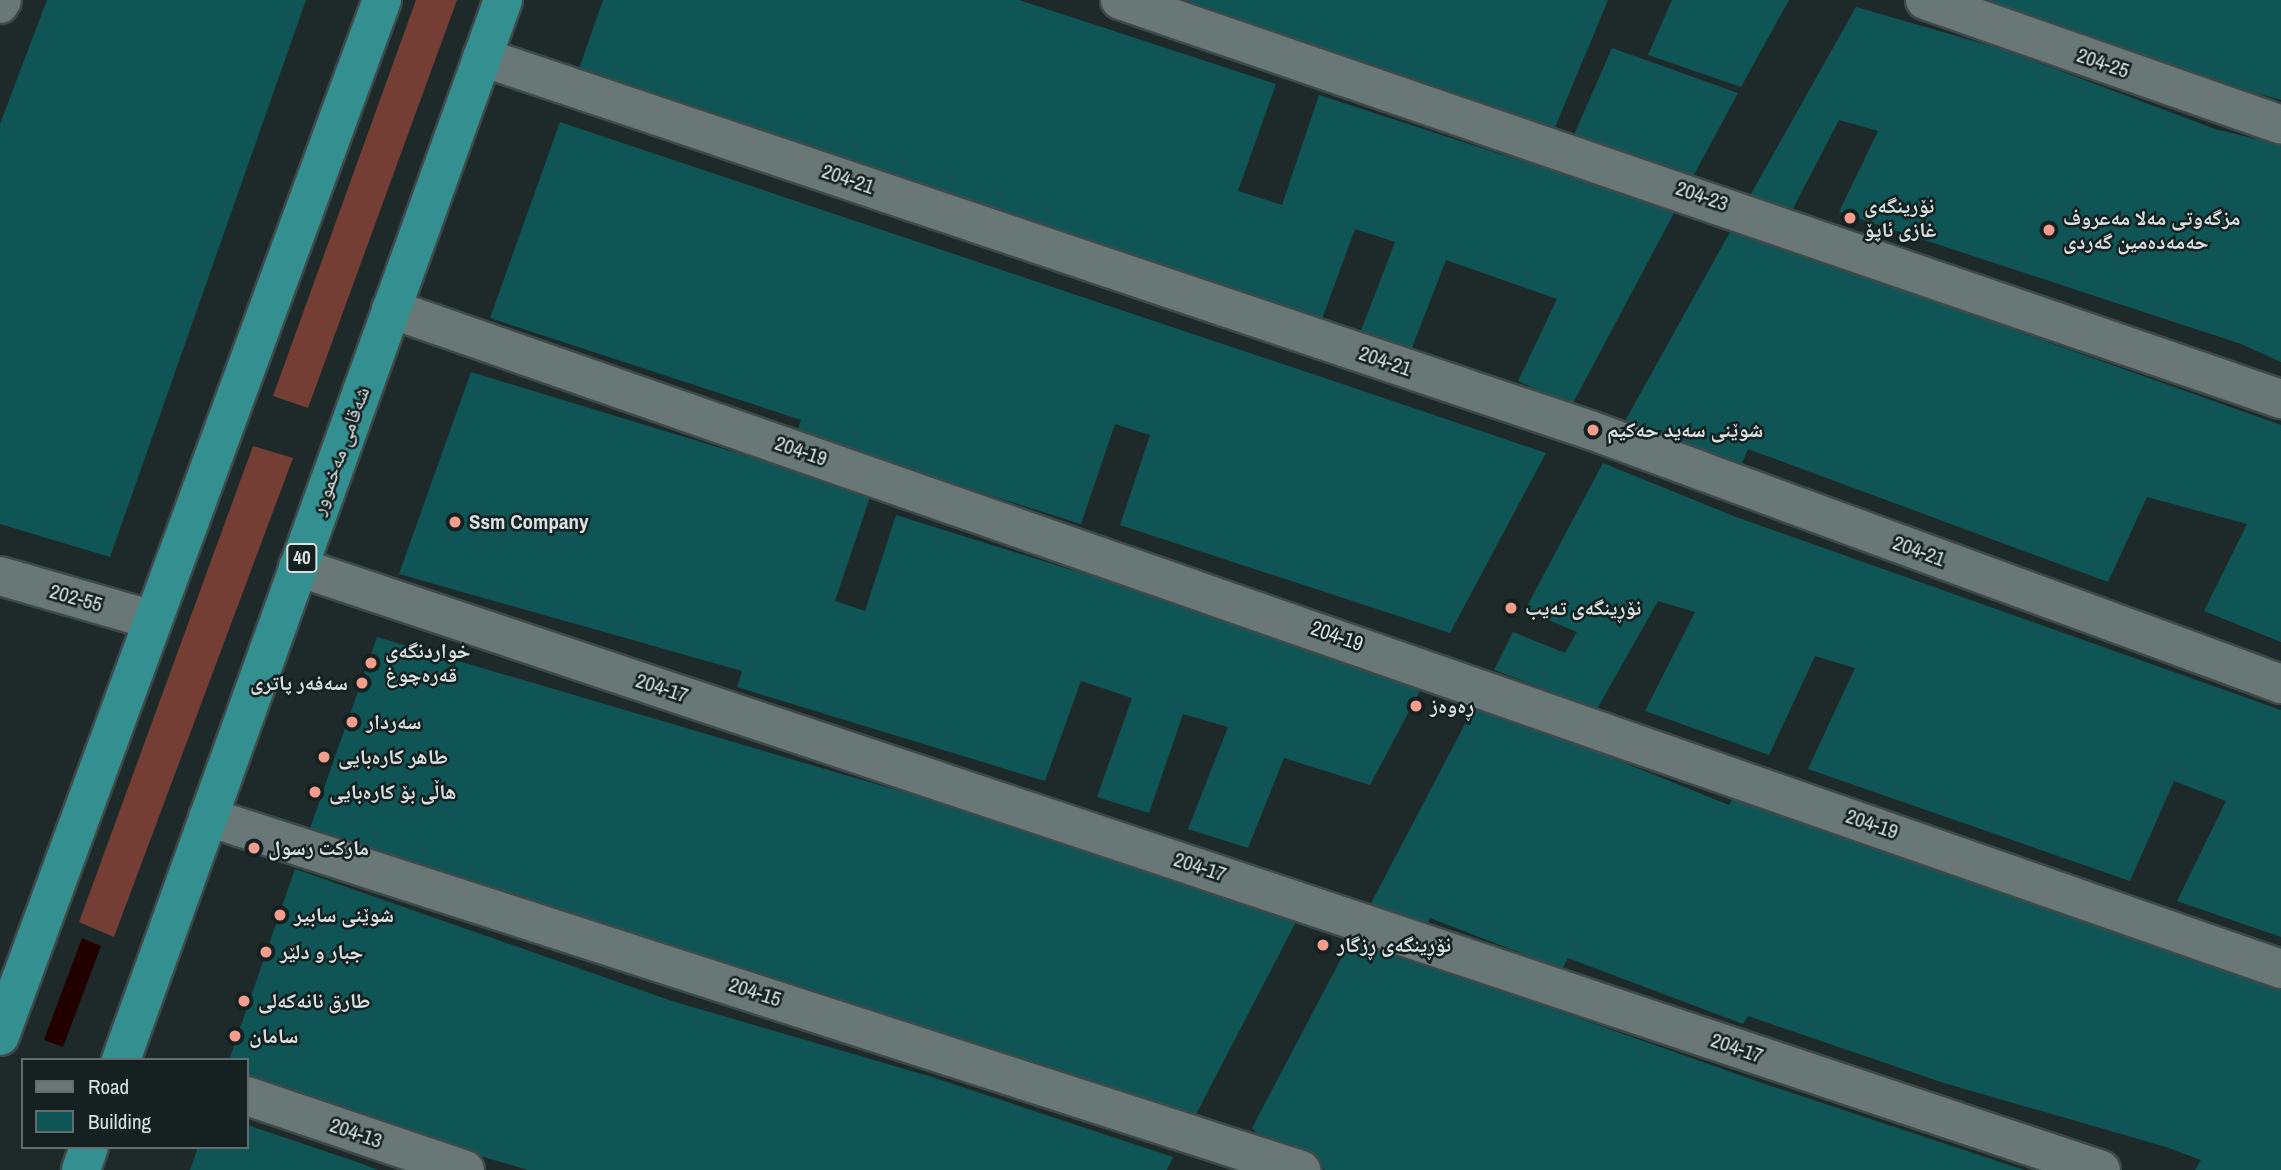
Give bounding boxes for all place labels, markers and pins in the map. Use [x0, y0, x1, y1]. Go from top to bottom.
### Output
place label: نۆرینگەی غازی ئاپۆ [1864, 193, 1936, 243]
place label: مزگەوتی مەلا مەعروف حەمەدەمین گەردی [2063, 205, 2240, 255]
marker: نۆرینگەی غازی ئاپۆ [1842, 210, 1858, 226]
marker: مزگەوتی مەلا مەعروف حەمەدەمین گەردی [2041, 222, 2057, 238]
place label: شوێنی سەید حەکیم [1607, 417, 1763, 443]
marker: شوێنی سەید حەکیم [1585, 422, 1601, 438]
place label: Ssm Company [469, 509, 589, 535]
marker: Ssm Company [447, 514, 463, 530]
place label: نۆڕینگەی تەیب [1525, 595, 1641, 621]
marker: نۆڕینگەی تەیب [1503, 600, 1519, 616]
place label: خواردنگەی قەرەچوغ [385, 638, 471, 688]
marker: خواردنگەی قەرەچوغ [363, 655, 379, 671]
place label: سەفەر پاتری [250, 670, 348, 696]
marker: سەفەر پاتری [354, 675, 370, 691]
place label: ڕەوەز [1430, 693, 1474, 719]
marker: ڕەوەز [1408, 698, 1424, 714]
place label: سەردار [366, 709, 421, 735]
marker: سەردار [344, 714, 360, 730]
place label: طاهر کارەبایی [338, 744, 448, 770]
marker: طاهر کارەبایی [316, 749, 332, 765]
place label: هاڵی بۆ کارەبایی [329, 779, 456, 805]
marker: هاڵی بۆ کارەبایی [307, 784, 323, 800]
place label: مارکت رسول [268, 835, 369, 861]
marker: مارکت رسول [246, 840, 262, 856]
place label: شوێنی سابیر [294, 902, 394, 928]
marker: شوێنی سابیر [272, 907, 288, 923]
place label: نۆڕینگەی ڕزگار [1337, 932, 1451, 958]
marker: نۆڕینگەی ڕزگار [1315, 937, 1331, 953]
place label: جبار و دلێر [280, 939, 363, 965]
marker: جبار و دلێر [258, 944, 274, 960]
place label: طارق نانەکەلی [258, 988, 371, 1014]
marker: طارق نانەکەلی [236, 993, 252, 1009]
place label: سامان [249, 1023, 298, 1049]
marker: سامان [227, 1028, 243, 1044]

